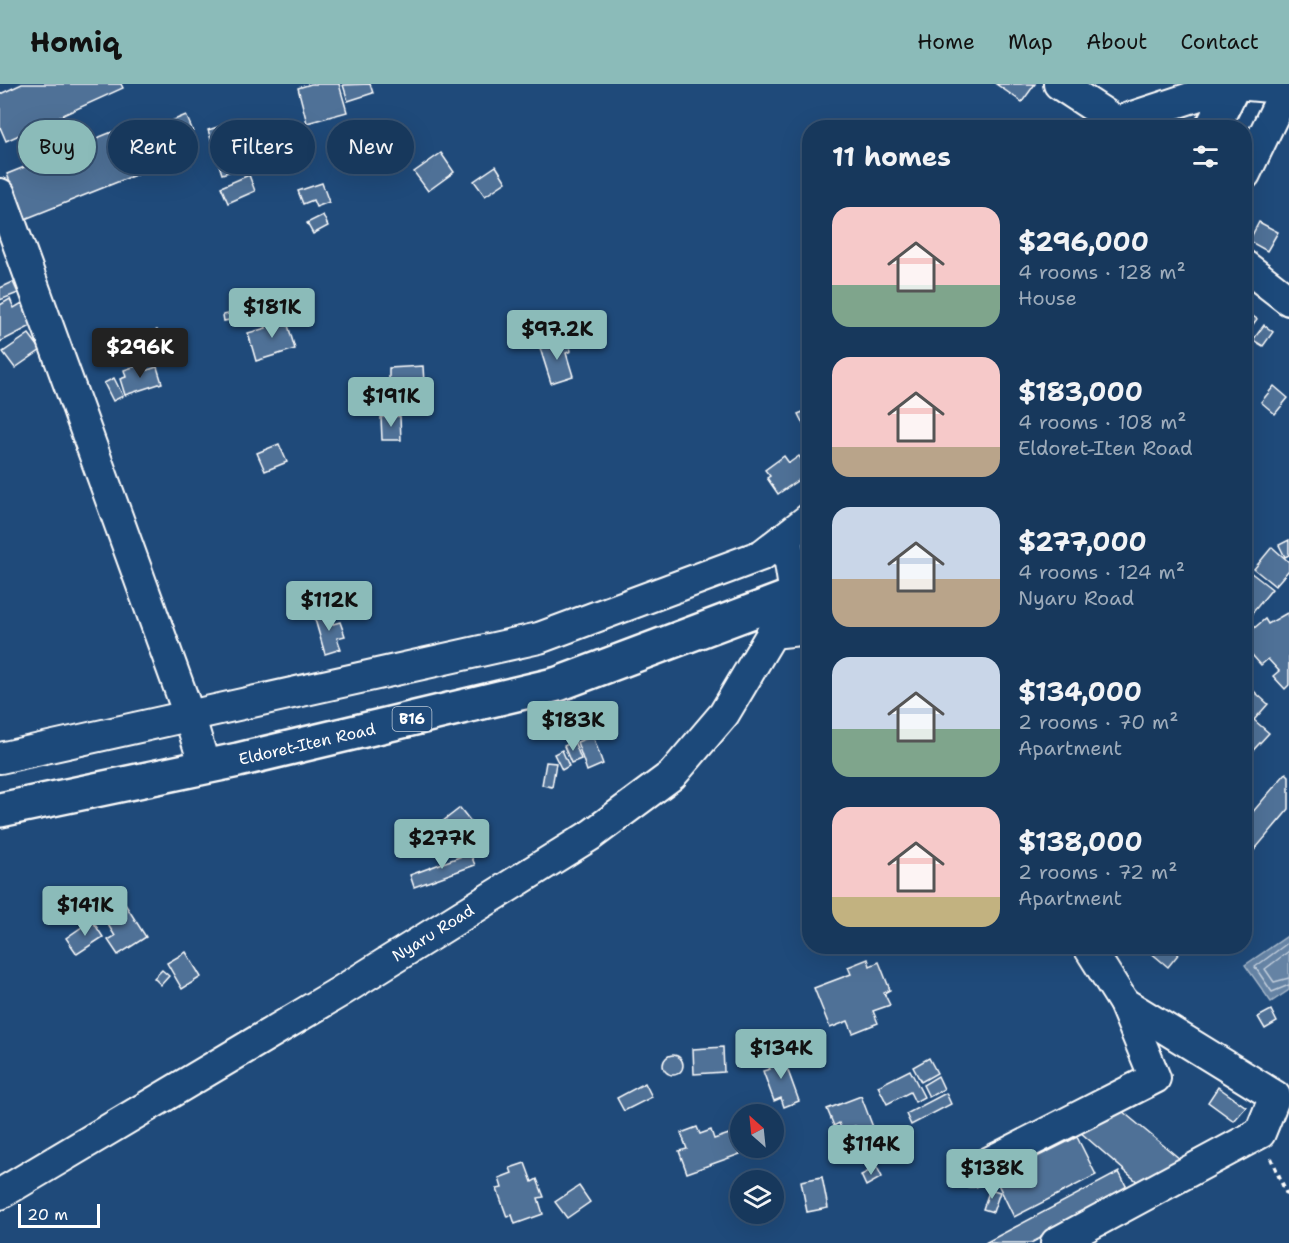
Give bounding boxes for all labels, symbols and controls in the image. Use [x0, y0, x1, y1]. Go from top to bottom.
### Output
text: Homiq [30, 23, 120, 61]
text: Home [917, 28, 975, 56]
text: Map [1008, 28, 1053, 56]
text: About [1086, 28, 1147, 56]
text: Contact [1180, 28, 1259, 56]
chip: Buy [18, 120, 96, 174]
chip: Rent [108, 120, 198, 174]
chip: Filters [210, 120, 315, 174]
chip: New [327, 120, 414, 174]
text: 11 homes [832, 139, 951, 174]
icon: filters [1189, 140, 1222, 173]
text: $296,000 [1018, 224, 1149, 259]
icon: home [880, 231, 952, 303]
text: 4 rooms · 128 m² [1018, 259, 1186, 285]
text: House [1018, 285, 1077, 311]
pin: $181K [230, 288, 314, 339]
text: $181K [243, 294, 301, 320]
pin: $97.2K [508, 310, 606, 361]
text: $97.2K [521, 316, 593, 342]
pin: $296K [98, 328, 182, 379]
text: $296K [106, 334, 174, 360]
text: $183,000 [1018, 374, 1143, 409]
pin: $191K [349, 377, 433, 428]
icon: home [880, 381, 952, 453]
text: $191K [362, 383, 420, 409]
text: 4 rooms · 108 m² [1018, 409, 1187, 435]
text: Eldoret-Iten Road [1018, 435, 1193, 461]
text: $277,000 [1018, 524, 1147, 559]
icon: home [880, 531, 952, 603]
text: 4 rooms · 124 m² [1018, 559, 1185, 585]
pin: $112K [287, 581, 371, 632]
text: Nyaru Road [1018, 585, 1134, 611]
text: $112K [300, 587, 358, 613]
text: $134,000 [1018, 674, 1142, 709]
icon: home [880, 681, 952, 753]
pin: $183K [531, 701, 615, 752]
road number: B16 [392, 707, 432, 731]
text: $183K [541, 707, 605, 733]
text: 2 rooms · 70 m² [1018, 709, 1179, 735]
street label: Eldoret-Iten Road [237, 718, 377, 770]
text: Apartment [1018, 735, 1122, 761]
pin: $277K [400, 819, 484, 870]
text: $138,000 [1018, 824, 1143, 859]
text: $277K [408, 825, 476, 851]
icon: home [880, 831, 952, 903]
text: 2 rooms · 72 m² [1018, 859, 1177, 885]
text: Apartment [1018, 885, 1122, 911]
pin: $141K [43, 886, 127, 937]
text: $141K [56, 892, 114, 918]
street label: Nyaru Road [388, 899, 478, 967]
pin: $134K [739, 1029, 823, 1080]
text: $134K [749, 1035, 813, 1061]
north arrow [730, 1104, 784, 1158]
map controls [730, 1104, 784, 1224]
pin: $114K [829, 1125, 913, 1176]
text: $114K [842, 1131, 900, 1157]
pin: $138K [950, 1149, 1034, 1200]
text: $138K [960, 1155, 1024, 1181]
button: layers [730, 1170, 784, 1224]
scale bar [18, 1201, 100, 1228]
text: 20 m [27, 1204, 68, 1225]

